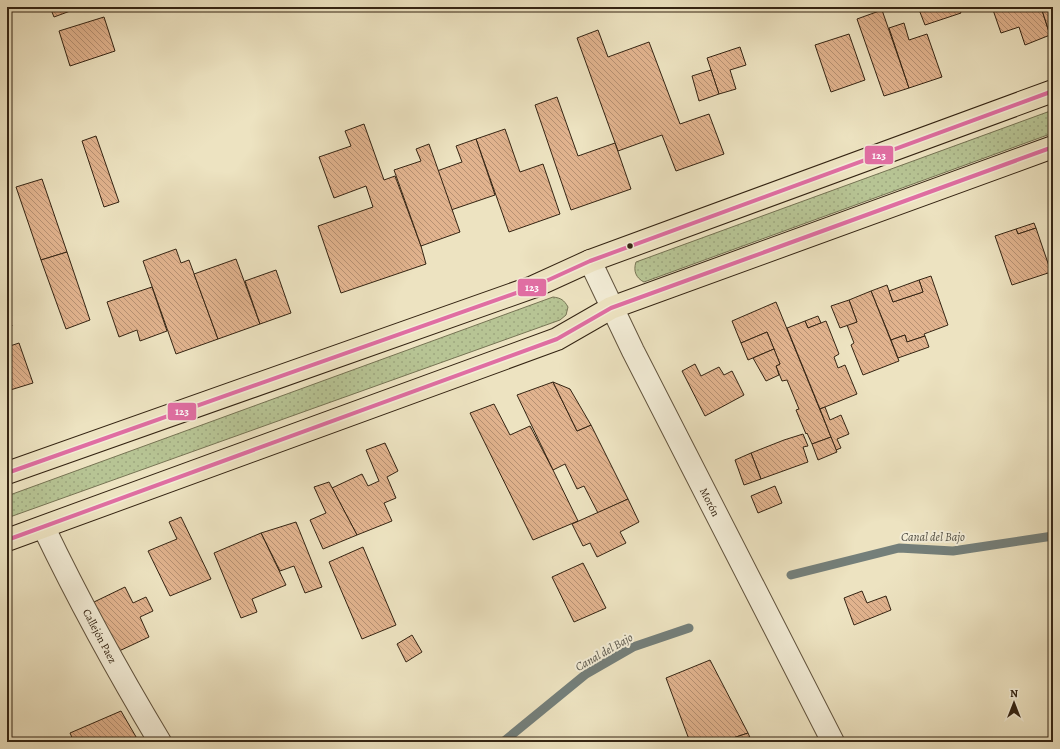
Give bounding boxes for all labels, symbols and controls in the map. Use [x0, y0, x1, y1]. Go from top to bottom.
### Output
line badge: 123 [864, 145, 894, 165]
text: 123 [872, 148, 886, 163]
unlabelled marker [625, 241, 635, 251]
line badge: 123 [517, 278, 547, 297]
text: 123 [525, 280, 539, 295]
line badge: 123 [167, 402, 197, 421]
text: 123 [175, 404, 189, 419]
street label: Morón [696, 485, 723, 519]
water label: Canal del Bajo [901, 529, 965, 545]
street label: Callejón Paez [79, 606, 120, 666]
water label: Canal del Bajo [572, 629, 636, 675]
north arrow [994, 683, 1034, 723]
text: N [1010, 686, 1018, 701]

